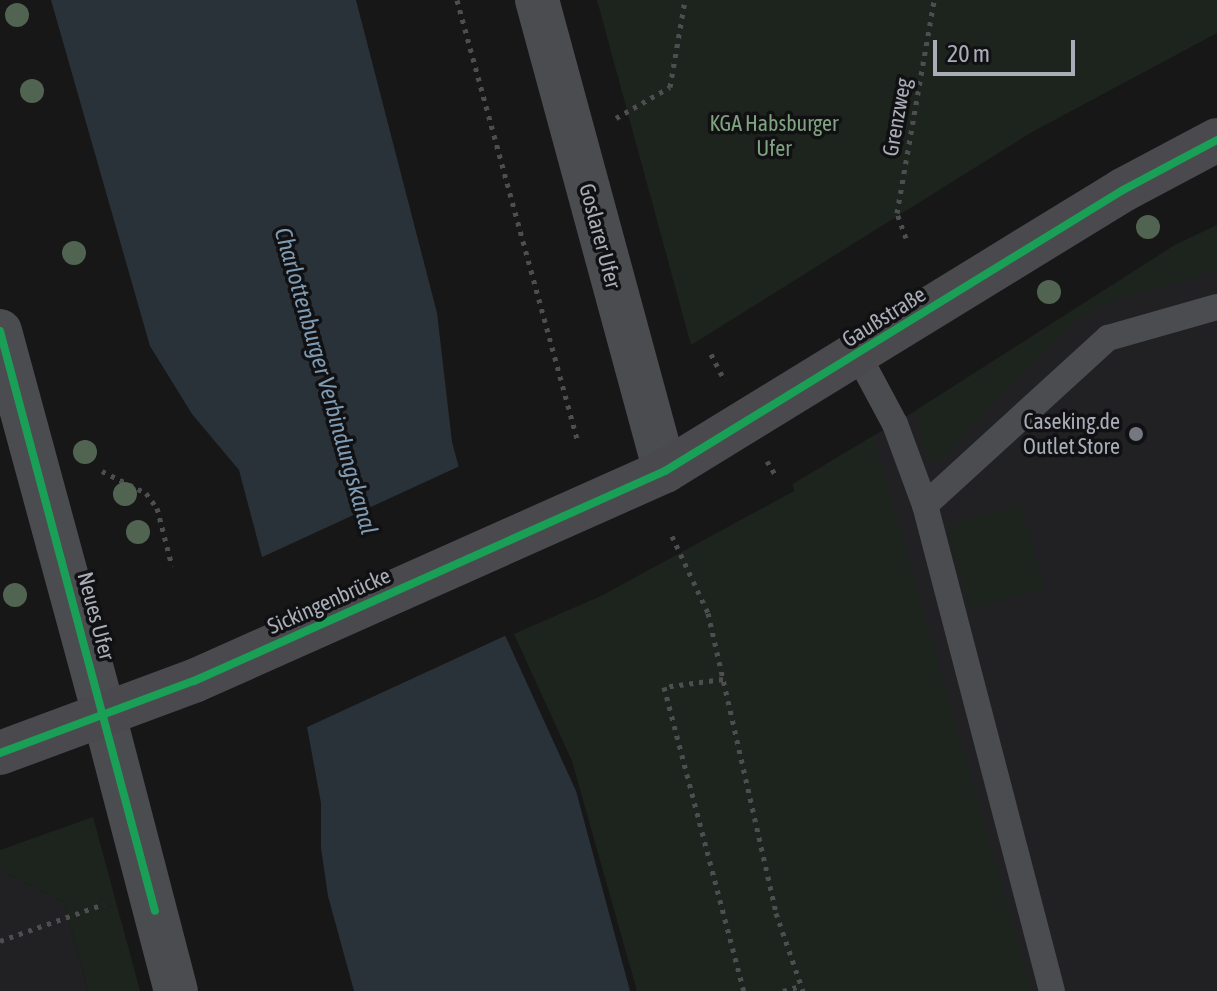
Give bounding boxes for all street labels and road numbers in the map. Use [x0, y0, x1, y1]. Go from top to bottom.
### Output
street label: Grenzweg [877, 76, 917, 158]
street label: Goslarer Ufer [573, 181, 627, 291]
street label: Gaußstraße [837, 281, 931, 353]
street label: Sickingenbrücke [263, 562, 395, 640]
street label: Neues Ufer [72, 569, 120, 663]

